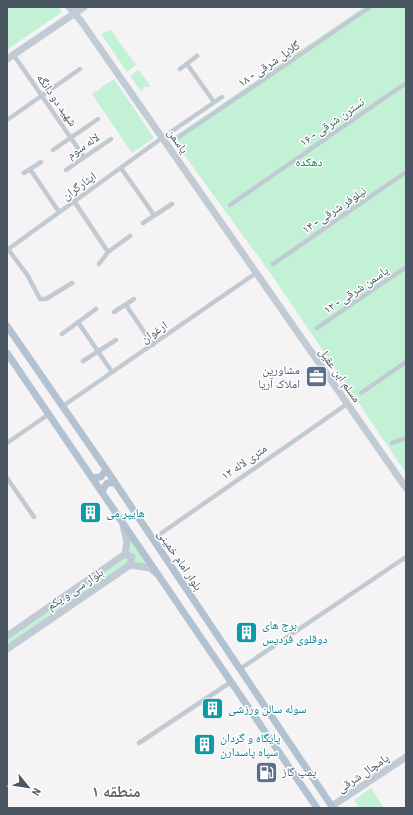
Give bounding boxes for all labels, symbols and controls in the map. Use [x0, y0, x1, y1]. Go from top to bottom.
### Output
street label: گلایل شرقی - ۱۸ [235, 37, 303, 91]
street label: شهید دو دانگه [33, 71, 81, 129]
street label: نسترن شرقی - ۱۶ [296, 94, 368, 150]
street label: یاسمن [164, 125, 192, 157]
street label: لاله سوم [63, 129, 103, 163]
park label: دهکده [295, 154, 323, 170]
street label: ایثارگران [59, 168, 99, 204]
street label: نیلوفر شرقی - ۱۴ [299, 183, 369, 237]
street label: یاسمن شرقی - ۱۲ [320, 262, 392, 318]
street label: ارغوان [137, 317, 171, 347]
street label: مسلم ابن عقیل [315, 344, 365, 406]
place label: مشاورین املاک آریا [258, 362, 300, 392]
office icon: مشاورین املاک آریا [303, 364, 329, 390]
street label: ۱۲ متری لاله [218, 440, 270, 484]
building icon: هایپر می [78, 500, 104, 526]
place label: هایپر می [106, 505, 145, 521]
street label: بلوار امام خمینی [154, 526, 206, 594]
street label: بلوار سی و یکم [43, 564, 107, 614]
place label: برج های دوقلوی فردیس [262, 617, 328, 647]
building icon: برج های دوقلوی فردیس [234, 619, 260, 645]
building icon: سوله سالن ورزشی [199, 696, 225, 722]
place label: سوله سالن ورزشی [228, 701, 307, 717]
place label: پایگاه و گردان سپاه پاسدارن [220, 730, 281, 760]
building icon: پایگاه و گردان سپاه پاسدارن [192, 732, 218, 758]
street label: پامچال شرقی [334, 749, 393, 796]
fuel station icon: پمپ گاز [254, 759, 280, 785]
place label: پمپ گاز [281, 764, 317, 780]
north arrow [8, 767, 48, 807]
district label: منطقه ۱ [91, 780, 141, 802]
text: N [29, 786, 44, 798]

